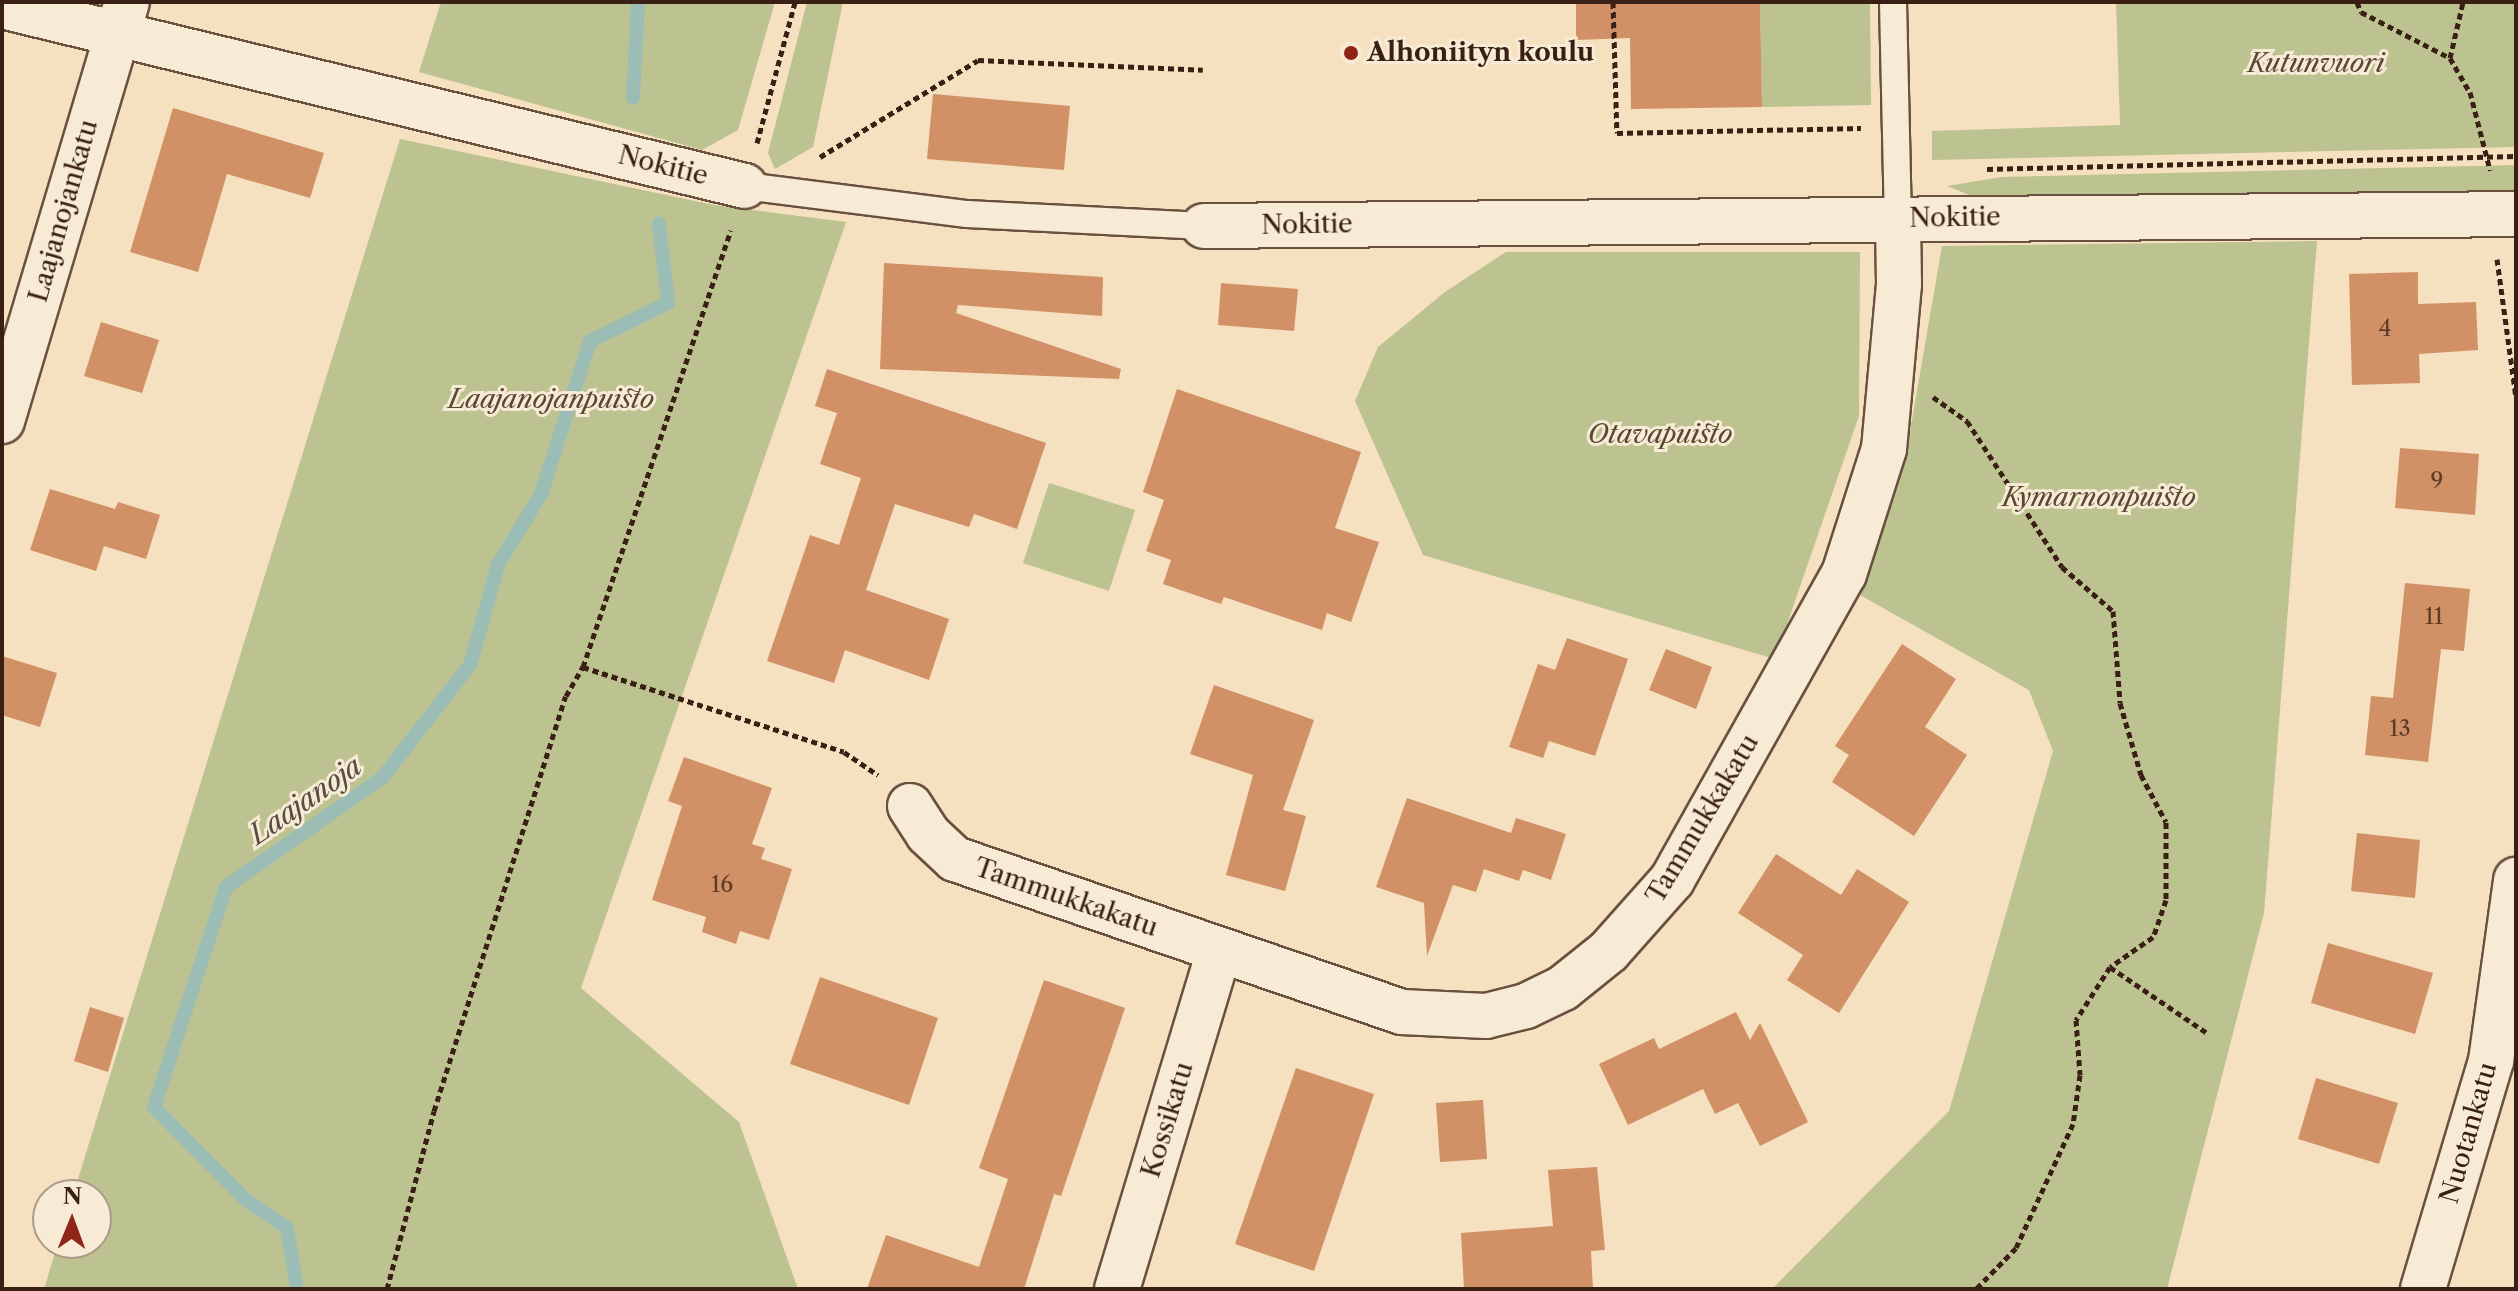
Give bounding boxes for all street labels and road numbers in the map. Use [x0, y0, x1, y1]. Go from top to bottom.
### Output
street label: Laajanojankatu [23, 116, 105, 306]
street label: Nokitie [615, 140, 711, 192]
street label: Nokitie [1909, 202, 2001, 234]
street label: Nokitie [1261, 209, 1353, 241]
street label: Tammukkakatu [1640, 729, 1766, 909]
street label: Tammukkakatu [970, 852, 1162, 944]
street label: Kossikatu [1136, 1058, 1200, 1182]
street label: Nuotankatu [2434, 1059, 2504, 1207]

